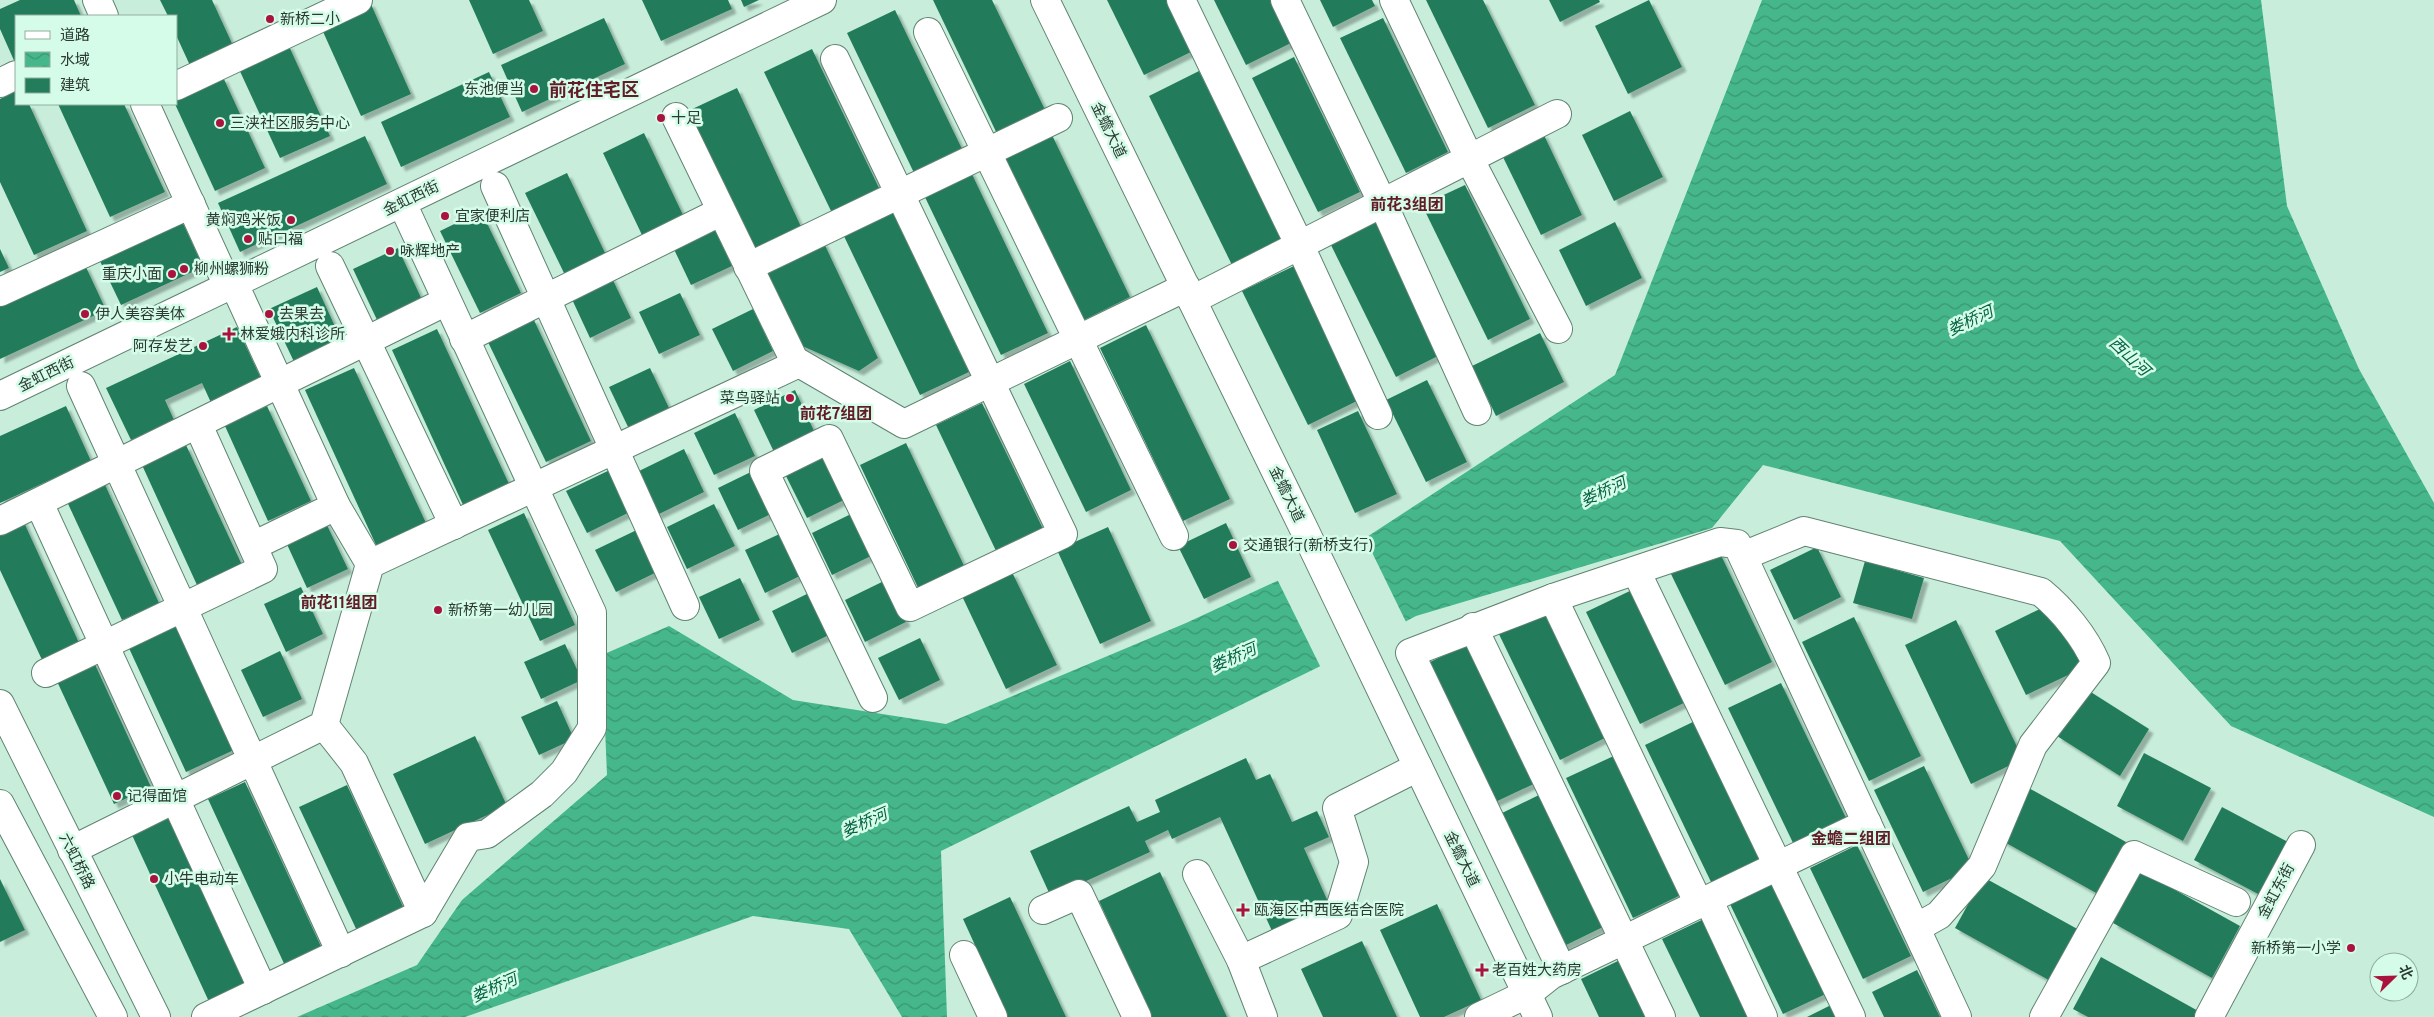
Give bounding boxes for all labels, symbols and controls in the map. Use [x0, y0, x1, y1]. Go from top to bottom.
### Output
place label: 新桥二小 [280, 11, 340, 30]
marker: 新桥二小 [264, 13, 276, 25]
legend [15, 15, 178, 105]
text: 道路 [60, 27, 90, 46]
text: 水域 [60, 52, 90, 71]
text: 建筑 [60, 77, 90, 96]
district label: 前花住宅区 [549, 80, 639, 103]
place label: 东池便当 [464, 81, 524, 100]
marker: 东池便当 [528, 83, 540, 95]
street label: 金蟾大道 [1086, 99, 1130, 162]
place label: 十足 [671, 110, 701, 129]
marker: 十足 [655, 112, 667, 124]
place label: 三浃社区服务中心 [230, 115, 350, 134]
marker: 三浃社区服务中心 [214, 117, 226, 129]
street label: 金虹西街 [381, 178, 443, 221]
district label: 前花3组团 [1370, 196, 1444, 216]
place label: 宜家便利店 [455, 208, 530, 227]
marker: 宜家便利店 [439, 210, 451, 222]
place label: 黄焖鸡米饭 [206, 211, 281, 231]
marker: 黄焖鸡米饭 [285, 214, 297, 226]
place label: 贴口福 [258, 231, 303, 250]
marker: 贴口福 [242, 233, 254, 245]
place label: 咏辉地产 [400, 243, 460, 262]
marker: 咏辉地产 [384, 245, 396, 257]
place label: 柳州螺狮粉 [194, 260, 269, 280]
marker: 柳州螺狮粉 [178, 263, 190, 275]
place label: 重庆小面 [102, 266, 162, 285]
marker: 重庆小面 [166, 268, 178, 280]
water label: 娄桥河 [1945, 301, 2000, 341]
place label: 伊人美容美体 [95, 306, 185, 325]
place label: 去果去 [279, 306, 324, 325]
marker: 伊人美容美体 [79, 308, 91, 320]
marker: 去果去 [263, 308, 275, 320]
place label: 林爱娥内科诊所 [240, 326, 345, 345]
marker: 林爱娥内科诊所 [222, 327, 236, 341]
water label: 西山河 [2104, 334, 2155, 383]
place label: 阿存发艺 [133, 338, 193, 357]
marker: 阿存发艺 [197, 340, 209, 352]
street label: 金虹西街 [16, 354, 78, 397]
place label: 菜鸟驿站 [720, 390, 780, 409]
marker: 菜鸟驿站 [784, 392, 796, 404]
district label: 前花7组团 [800, 405, 872, 425]
street label: 金蟾大道 [1264, 463, 1308, 526]
water label: 娄桥河 [1578, 472, 1633, 512]
place label: 交通银行(新桥支行) [1243, 537, 1373, 556]
marker: 交通银行(新桥支行) [1227, 539, 1239, 551]
district label: 前花11组团 [301, 594, 377, 614]
place label: 新桥第一幼儿园 [448, 602, 553, 621]
marker: 新桥第一幼儿园 [432, 604, 444, 616]
water label: 娄桥河 [1208, 639, 1263, 678]
place label: 记得面馆 [127, 788, 187, 807]
marker: 记得面馆 [111, 790, 123, 802]
water label: 娄桥河 [839, 804, 894, 843]
street label: 金蟾大道 [1439, 828, 1483, 891]
district label: 金蟾二组团 [1811, 830, 1891, 850]
street label: 六虹桥路 [54, 831, 98, 893]
street label: 金虹东街 [2255, 861, 2300, 923]
place label: 小牛电动车 [164, 871, 239, 890]
marker: 小牛电动车 [148, 873, 160, 885]
place label: 瓯海区中西医结合医院 [1254, 902, 1404, 921]
marker: 瓯海区中西医结合医院 [1236, 903, 1250, 917]
place label: 新桥第一小学 [2251, 940, 2341, 959]
marker: 新桥第一小学 [2345, 942, 2357, 954]
north arrow [2369, 952, 2419, 1002]
place label: 老百姓大药房 [1492, 961, 1582, 981]
text: 北 [2394, 963, 2415, 982]
marker: 老百姓大药房 [1476, 964, 1488, 976]
water label: 娄桥河 [469, 969, 524, 1008]

